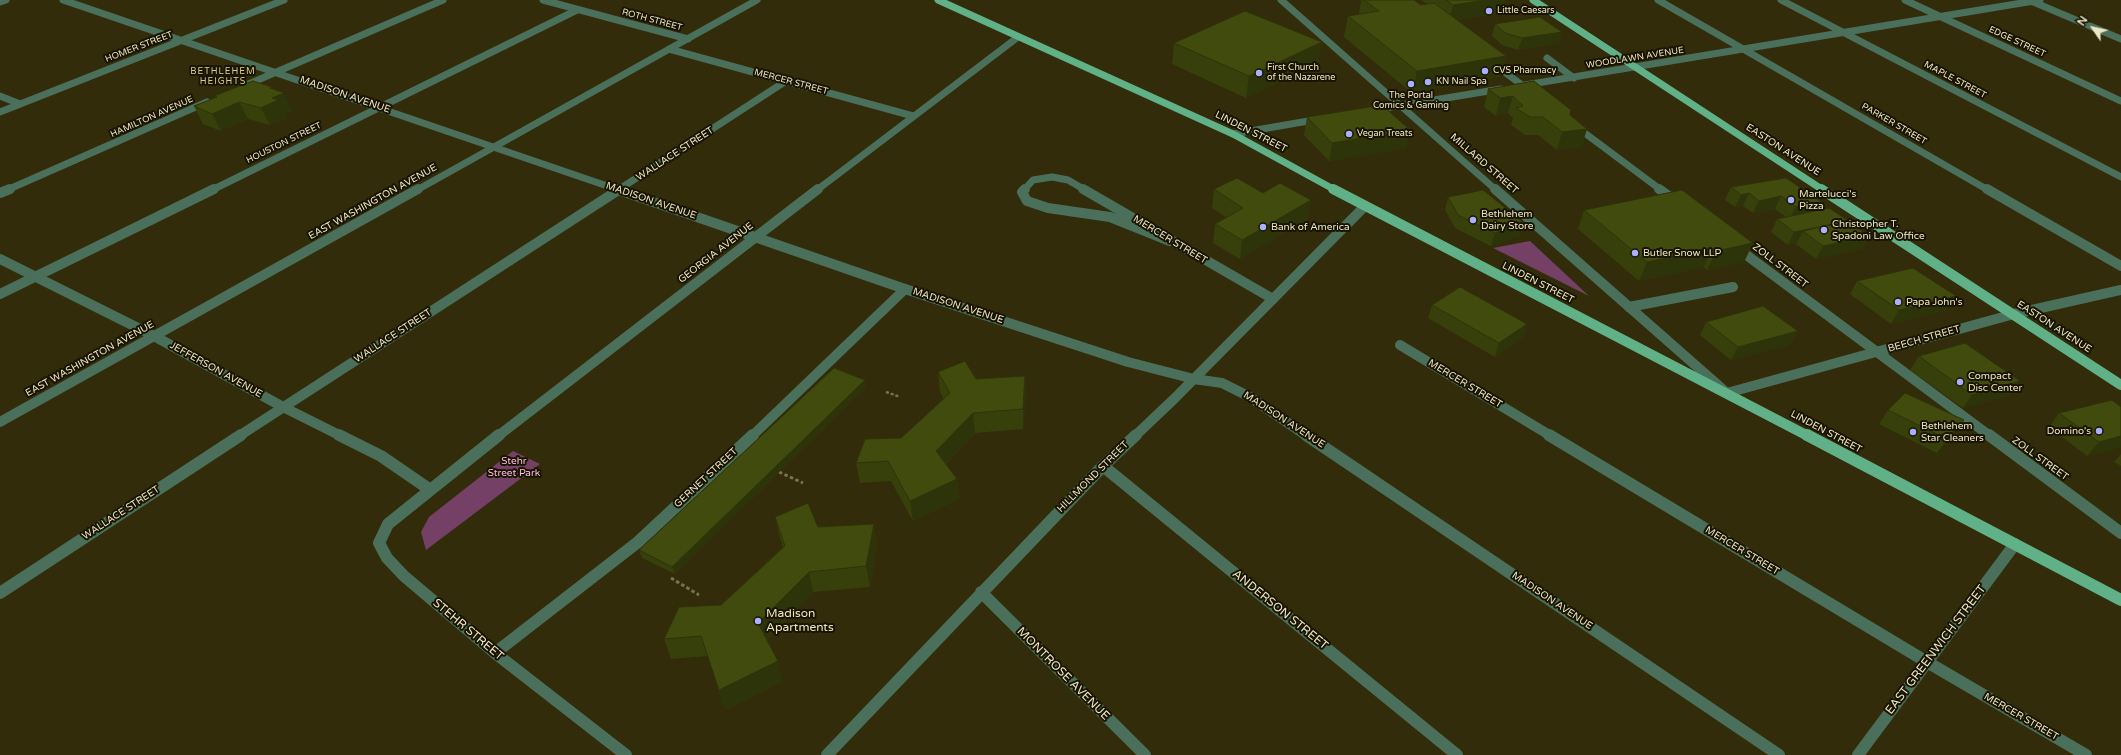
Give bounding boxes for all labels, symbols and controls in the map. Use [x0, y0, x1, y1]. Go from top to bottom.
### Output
marker: Little Caesars [1484, 6, 1494, 16]
place label: Little Caesars [1497, 6, 1555, 16]
street label: ROTH STREET [621, 7, 683, 33]
north arrow [2073, 8, 2113, 48]
text: N [2075, 14, 2090, 28]
street label: EDGE STREET [1987, 24, 2047, 60]
street label: HOMER STREET [104, 29, 174, 65]
street label: WOODLAWN AVENUE [1585, 45, 1685, 71]
street label: MAPLE STREET [1922, 59, 1988, 101]
place label: First Church of the Nazarene [1267, 63, 1335, 84]
marker: CVS Pharmacy [1480, 66, 1490, 76]
place label: CVS Pharmacy [1493, 66, 1556, 76]
district label: BETHLEHEM HEIGHTS [190, 67, 256, 88]
street label: MERCER STREET [753, 67, 829, 97]
marker: First Church of the Nazarene [1254, 68, 1264, 78]
street label: MADISON AVENUE [298, 74, 392, 116]
marker: KN Nail Spa [1423, 77, 1433, 87]
place label: KN Nail Spa [1436, 77, 1487, 87]
marker: The Portal Comics & Gaming [1406, 79, 1416, 89]
place label: The Portal Comics & Gaming [1373, 91, 1449, 112]
street label: HAMILTON AVENUE [109, 94, 195, 140]
street label: PARKER STREET [1860, 101, 1928, 147]
street label: LINDEN STREET [1213, 109, 1289, 155]
street label: HOUSTON STREET [245, 120, 323, 166]
street label: EASTON AVENUE [1743, 121, 1823, 179]
street label: WALLACE STREET [634, 124, 716, 184]
marker: Vegan Treats [1344, 129, 1354, 139]
place label: Vegan Treats [1357, 129, 1412, 139]
street label: MILLARD STREET [1447, 131, 1521, 197]
street label: EAST WASHINGTON AVENUE [307, 162, 439, 242]
street label: MADISON AVENUE [604, 180, 698, 222]
place label: Martelucci's Pizza [1799, 188, 1856, 212]
marker: Martelucci's Pizza [1786, 195, 1796, 205]
place label: Bethlehem Dairy Store [1481, 208, 1533, 232]
street label: MERCER STREET [1131, 213, 1209, 267]
marker: Bethlehem Dairy Store [1468, 215, 1478, 225]
place label: Christopher T. Spadoni Law Office [1832, 218, 1925, 242]
street label: GEORGIA AVENUE [676, 220, 756, 286]
place label: Bank of America [1271, 221, 1350, 233]
marker: Bank of America [1258, 222, 1268, 232]
marker: Christopher T. Spadoni Law Office [1819, 225, 1829, 235]
street label: ZOLL STREET [1750, 241, 1810, 291]
place label: Butler Snow LLP [1643, 247, 1721, 259]
marker: Butler Snow LLP [1630, 248, 1640, 258]
street label: LINDEN STREET [1500, 260, 1576, 306]
street label: MADISON AVENUE [911, 286, 1005, 326]
place label: Papa John's [1906, 296, 1963, 308]
marker: Papa John's [1893, 297, 1903, 307]
street label: EASTON AVENUE [2014, 298, 2094, 356]
street label: WALLACE STREET [352, 306, 434, 366]
street label: EAST WASHINGTON AVENUE [24, 319, 156, 399]
street label: BEECH STREET [1887, 323, 1961, 355]
street label: JEFFERSON AVENUE [168, 340, 264, 400]
street label: MERCER STREET [1426, 357, 1504, 411]
place label: Compact Disc Center [1968, 370, 2022, 394]
marker: Compact Disc Center [1955, 377, 1965, 387]
street label: MADISON AVENUE [1241, 389, 1327, 451]
street label: LINDEN STREET [1788, 408, 1864, 456]
place label: Bethlehem Star Cleaners [1921, 420, 1984, 444]
place label: Domino's [2047, 425, 2091, 437]
marker: Domino's [2094, 426, 2104, 436]
marker: Bethlehem Star Cleaners [1908, 427, 1918, 437]
street label: ZOLL STREET [2010, 435, 2070, 483]
street label: HILLMOND STREET [1055, 439, 1131, 515]
street label: GERNET STREET [672, 446, 740, 510]
park label: Stehr Street Park [488, 455, 540, 478]
street label: WALLACE STREET [80, 483, 162, 543]
street label: MERCER STREET [1703, 524, 1781, 578]
street label: ANDERSON STREET [1229, 567, 1331, 653]
street label: MADISON AVENUE [1509, 570, 1595, 632]
street label: EAST GREENWICH STREET [1883, 583, 1989, 717]
street label: STEHR STREET [430, 596, 506, 664]
place label: Madison Apartments [766, 607, 834, 635]
marker: Madison Apartments [753, 616, 763, 626]
street label: MONTROSE AVENUE [1014, 625, 1112, 723]
street label: MERCER STREET [1982, 691, 2060, 743]

